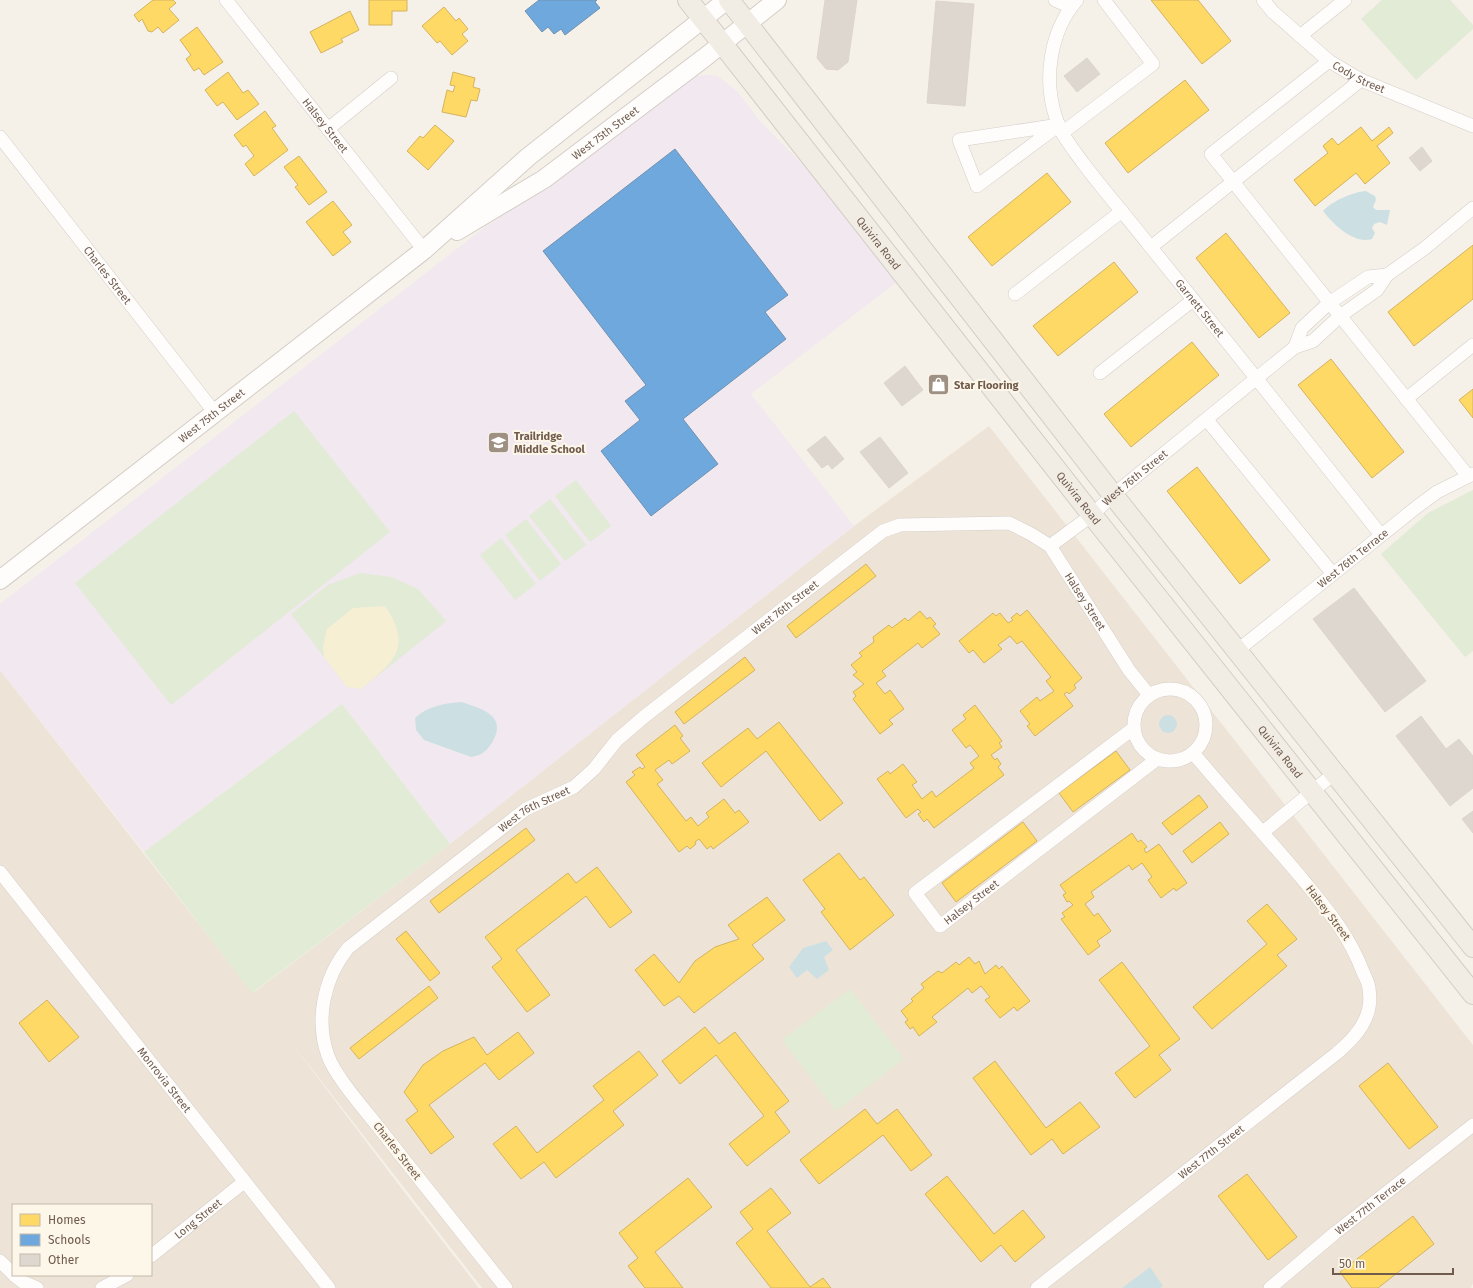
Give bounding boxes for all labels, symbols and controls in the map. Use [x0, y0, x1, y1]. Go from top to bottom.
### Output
street label: Cody Street [1330, 58, 1387, 96]
street label: Halsey Street [300, 96, 351, 155]
street label: West 75th Street [569, 103, 641, 162]
street label: Quivira Road [854, 214, 904, 272]
street label: Charles Street [81, 243, 134, 307]
street label: Garnett Street [1173, 276, 1227, 339]
shop icon: Star Flooring [926, 372, 952, 398]
place label: Star Flooring [954, 379, 1020, 392]
street label: West 75th Street [176, 386, 247, 445]
school or university icon: Trailridge Middle School [485, 429, 511, 455]
place label: Trailridge Middle School [514, 430, 586, 456]
street label: West 76th Street [1099, 447, 1170, 508]
street label: Quivira Road [1054, 469, 1104, 527]
street label: West 76th Terrace [1315, 526, 1391, 590]
street label: Halsey Street [1062, 570, 1108, 633]
street label: West 76th Street [749, 577, 821, 637]
street label: Quivira Road [1255, 723, 1305, 781]
street label: West 76th Street [496, 783, 572, 835]
street label: Halsey Street [941, 877, 1001, 927]
street label: Halsey Street [1303, 883, 1353, 943]
street label: Monrovia Street [135, 1045, 194, 1115]
street label: Charles Street [370, 1119, 424, 1183]
street label: West 77th Street [1175, 1122, 1247, 1182]
street label: West 77th Terrace [1332, 1174, 1408, 1237]
street label: Long Street [172, 1196, 224, 1241]
legend [12, 1204, 152, 1276]
text: Homes [48, 1213, 86, 1227]
text: Schools [48, 1233, 91, 1247]
scale bar [1333, 1250, 1453, 1276]
text: Other [48, 1253, 79, 1267]
text: 50 m [1339, 1257, 1365, 1271]

